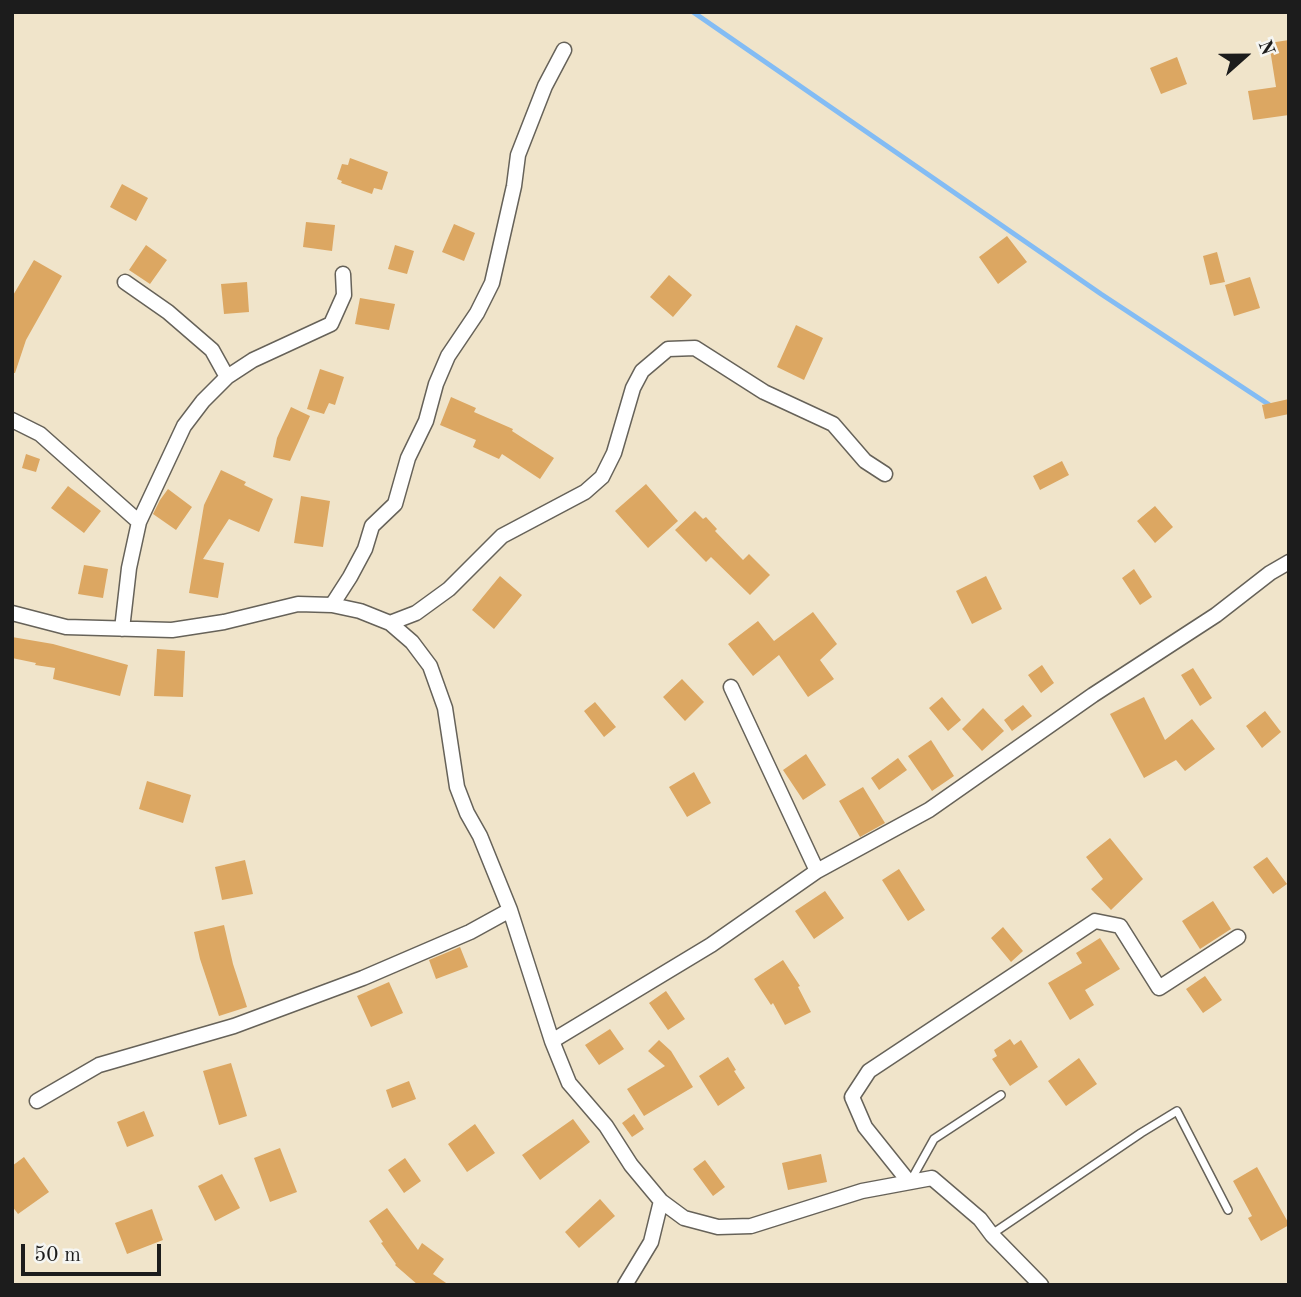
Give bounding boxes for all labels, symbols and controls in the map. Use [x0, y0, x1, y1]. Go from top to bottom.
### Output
north arrow [1210, 21, 1280, 91]
text: N [1254, 38, 1277, 58]
scale bar [24, 1230, 164, 1274]
text: 50 m [34, 1245, 81, 1266]

